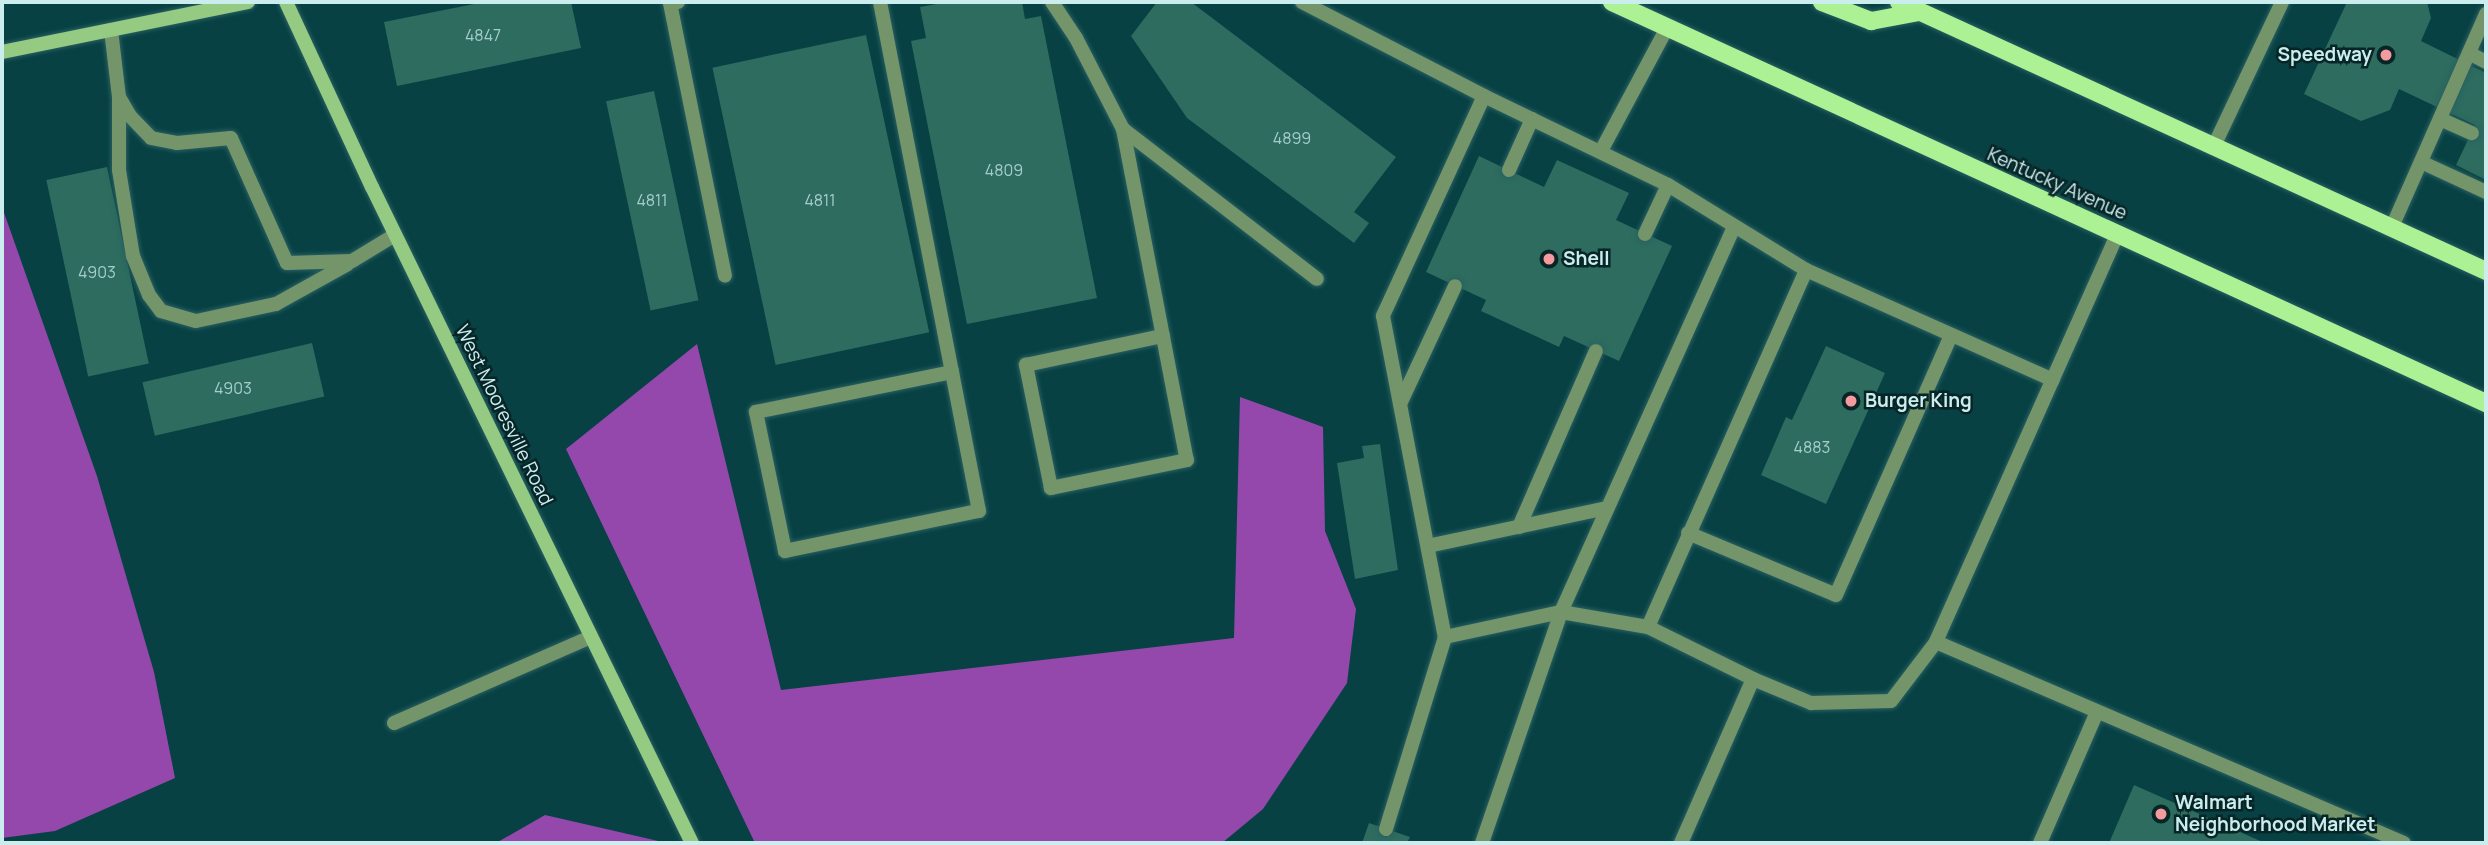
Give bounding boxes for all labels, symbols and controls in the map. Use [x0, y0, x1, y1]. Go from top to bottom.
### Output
house number: 4847 [465, 25, 501, 45]
place label: Speedway [2278, 44, 2372, 66]
marker: Speedway [2378, 47, 2394, 63]
house number: 4899 [1273, 128, 1311, 148]
street label: Kentucky Avenue [1984, 143, 2130, 225]
house number: 4809 [985, 160, 1023, 180]
house number: 4811 [636, 190, 668, 210]
house number: 4811 [804, 190, 836, 210]
place label: Shell [1563, 248, 1609, 270]
marker: Shell [1541, 251, 1557, 267]
house number: 4903 [78, 262, 116, 282]
street label: West Mooresville Road [450, 321, 558, 509]
house number: 4903 [214, 378, 252, 398]
place label: Burger King [1865, 390, 1972, 412]
marker: Burger King [1843, 393, 1859, 409]
house number: 4883 [1794, 437, 1830, 457]
place label: Walmart Neighborhood Market [2175, 792, 2375, 836]
marker: Walmart Neighborhood Market [2153, 806, 2169, 822]

